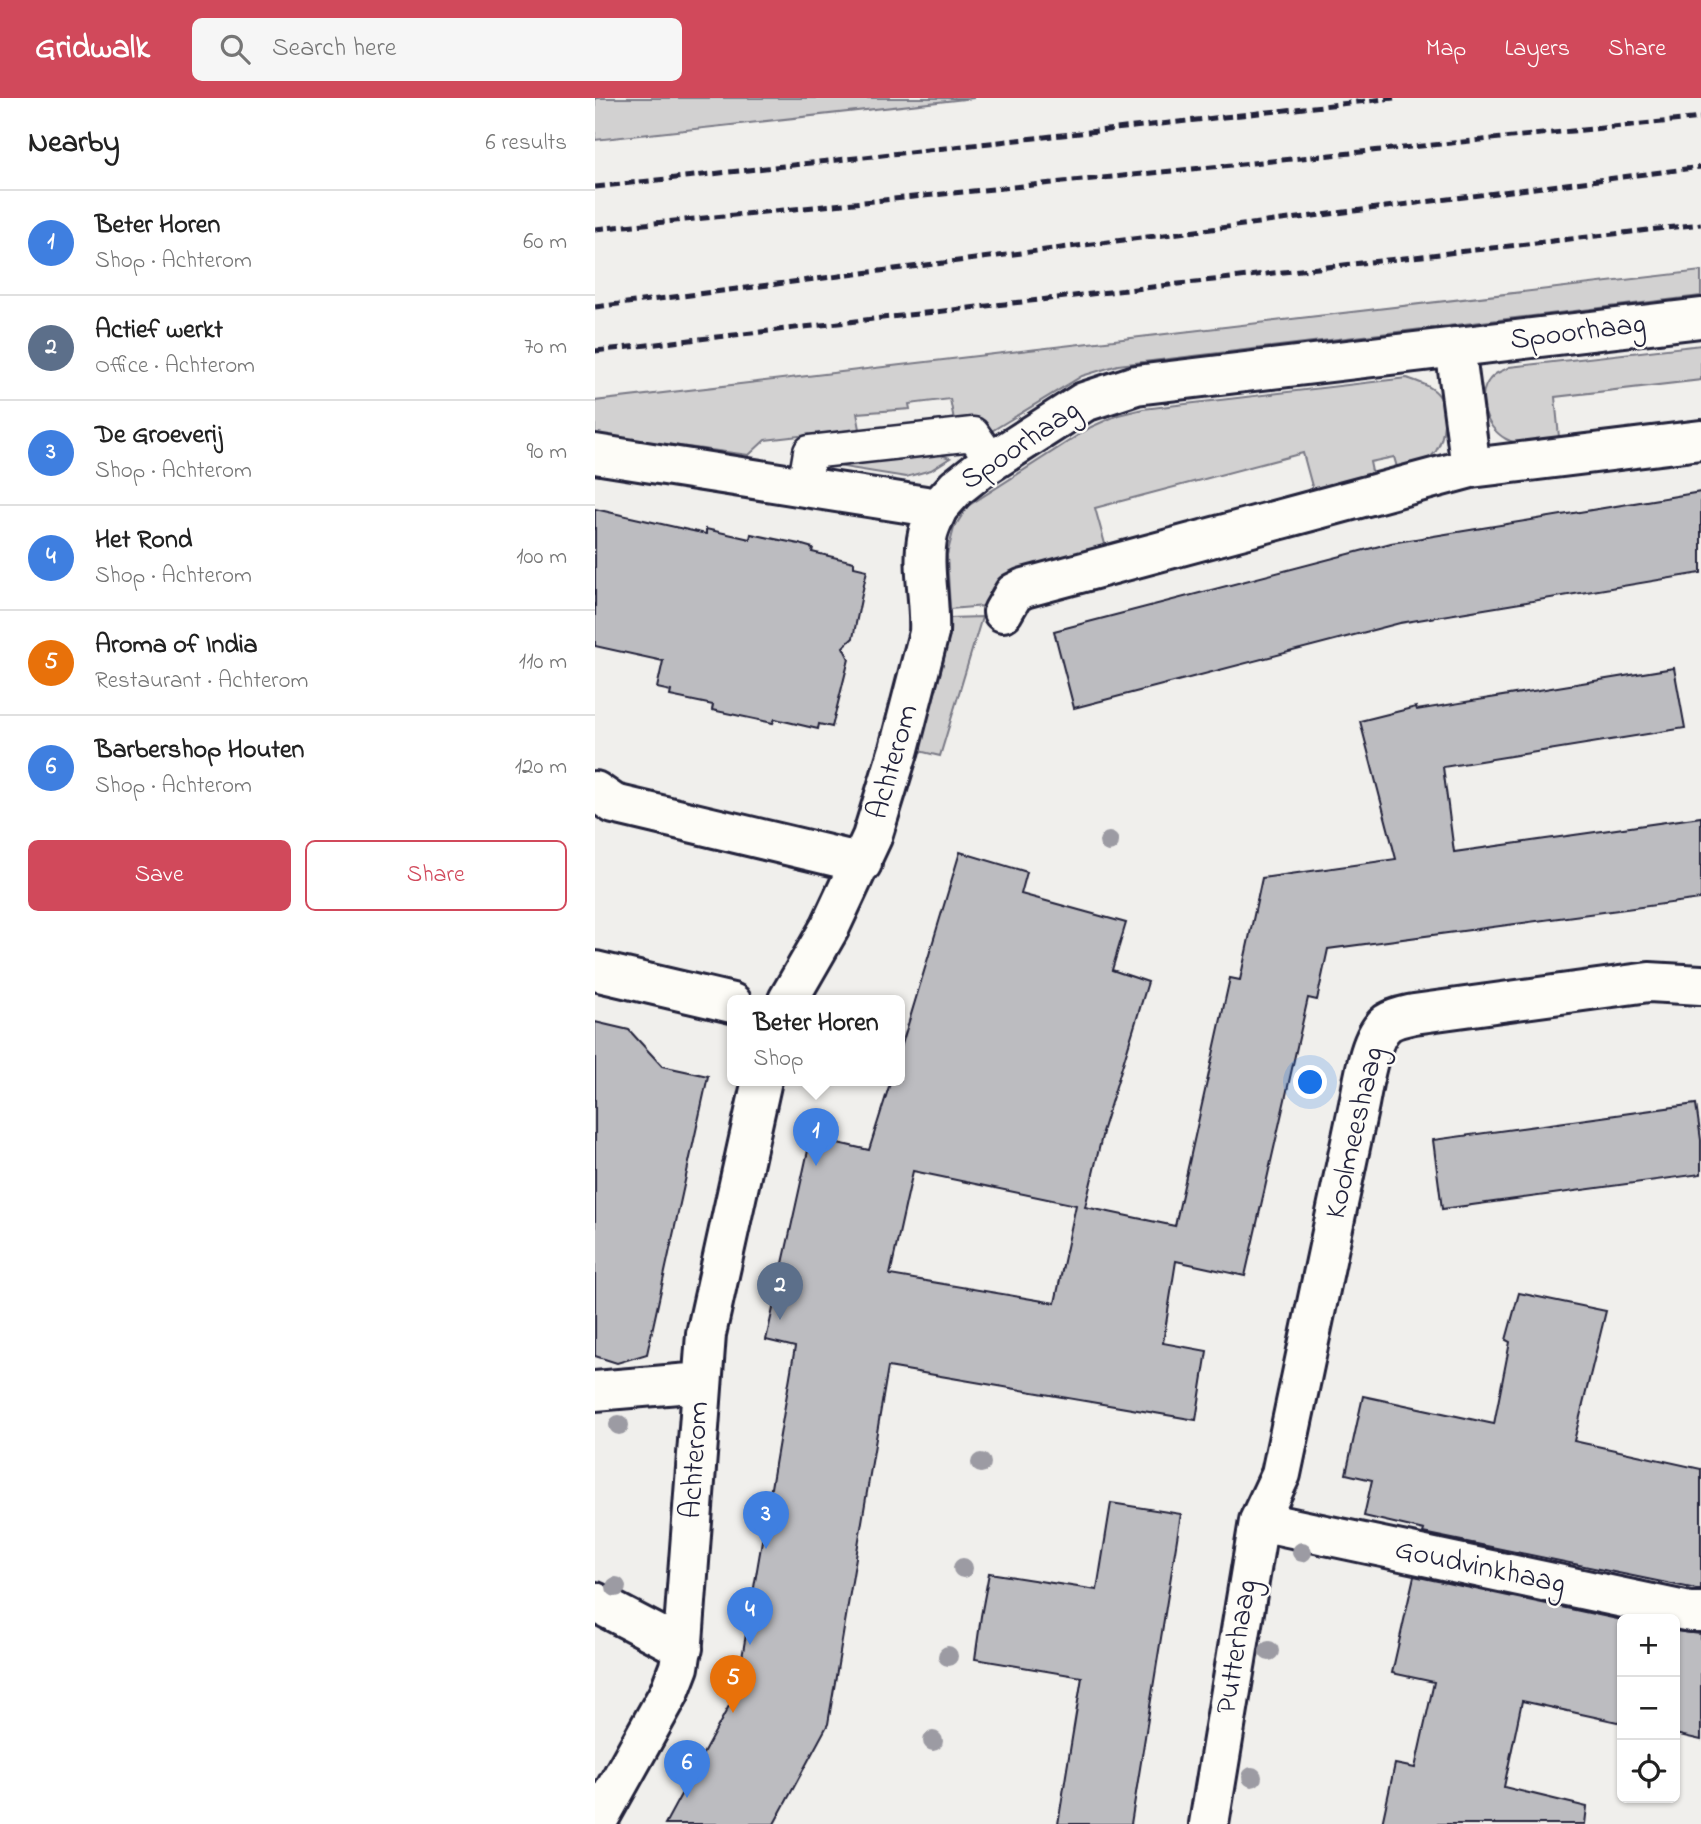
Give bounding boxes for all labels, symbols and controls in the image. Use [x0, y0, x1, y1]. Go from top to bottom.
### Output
search box [192, 18, 682, 81]
text: Gridwalk [35, 25, 150, 73]
icon: search [216, 30, 254, 68]
text: Search here [272, 30, 396, 68]
text: Map [1426, 32, 1466, 67]
text: Layers [1504, 32, 1570, 67]
text: Share [1608, 32, 1666, 67]
text: Nearby [28, 122, 120, 166]
text: 6 results [486, 127, 567, 160]
text: Beter Horen [95, 207, 220, 245]
text: 1 [47, 226, 55, 259]
text: 60 m [523, 226, 567, 259]
text: Shop · Achterom [95, 245, 252, 278]
street label: Spoorhaag [1508, 303, 1648, 363]
text: Actief werkt [95, 312, 223, 350]
text: 2 [45, 331, 57, 364]
text: 70 m [524, 331, 567, 364]
text: Office · Achterom [95, 350, 255, 383]
street label: Spoorhaag [952, 390, 1090, 502]
text: De Groeverij [95, 417, 222, 455]
text: 3 [46, 436, 56, 469]
text: 90 m [527, 436, 567, 469]
text: Shop · Achterom [95, 455, 252, 488]
text: Het Rond [95, 522, 192, 560]
text: 4 [46, 541, 56, 574]
text: 100 m [516, 541, 567, 574]
text: Shop · Achterom [95, 560, 252, 593]
text: Aroma of India [95, 627, 258, 665]
text: 5 [44, 646, 58, 679]
text: 110 m [519, 646, 567, 679]
text: Restaurant · Achterom [95, 665, 308, 698]
street label: Achterom [857, 699, 931, 825]
text: Barbershop Houten [95, 732, 304, 770]
text: 6 [46, 751, 56, 784]
text: 120 m [515, 751, 567, 784]
text: Shop · Achterom [95, 770, 252, 803]
button: Save [28, 840, 291, 911]
button: Share [305, 840, 567, 911]
popup [727, 995, 905, 1086]
text: Beter Horen [753, 1005, 879, 1043]
text: Shop [753, 1043, 804, 1076]
street label: Koolmeeshaag [1315, 1043, 1397, 1223]
your location [1293, 1065, 1327, 1099]
pin: 1 [793, 1108, 839, 1166]
pin: 2 [757, 1262, 803, 1320]
street label: Achterom [670, 1400, 722, 1520]
pin: 3 [743, 1491, 789, 1549]
street label: Goudvinkhaag [1391, 1528, 1569, 1608]
street label: Putterhaag [1206, 1577, 1270, 1717]
pin: 4 [727, 1587, 773, 1645]
map controls [1617, 1614, 1680, 1803]
button: + [1617, 1614, 1680, 1677]
pin: 5 [710, 1655, 756, 1713]
button: − [1617, 1677, 1680, 1740]
pin: 6 [664, 1740, 710, 1798]
button: locate [1617, 1740, 1680, 1803]

